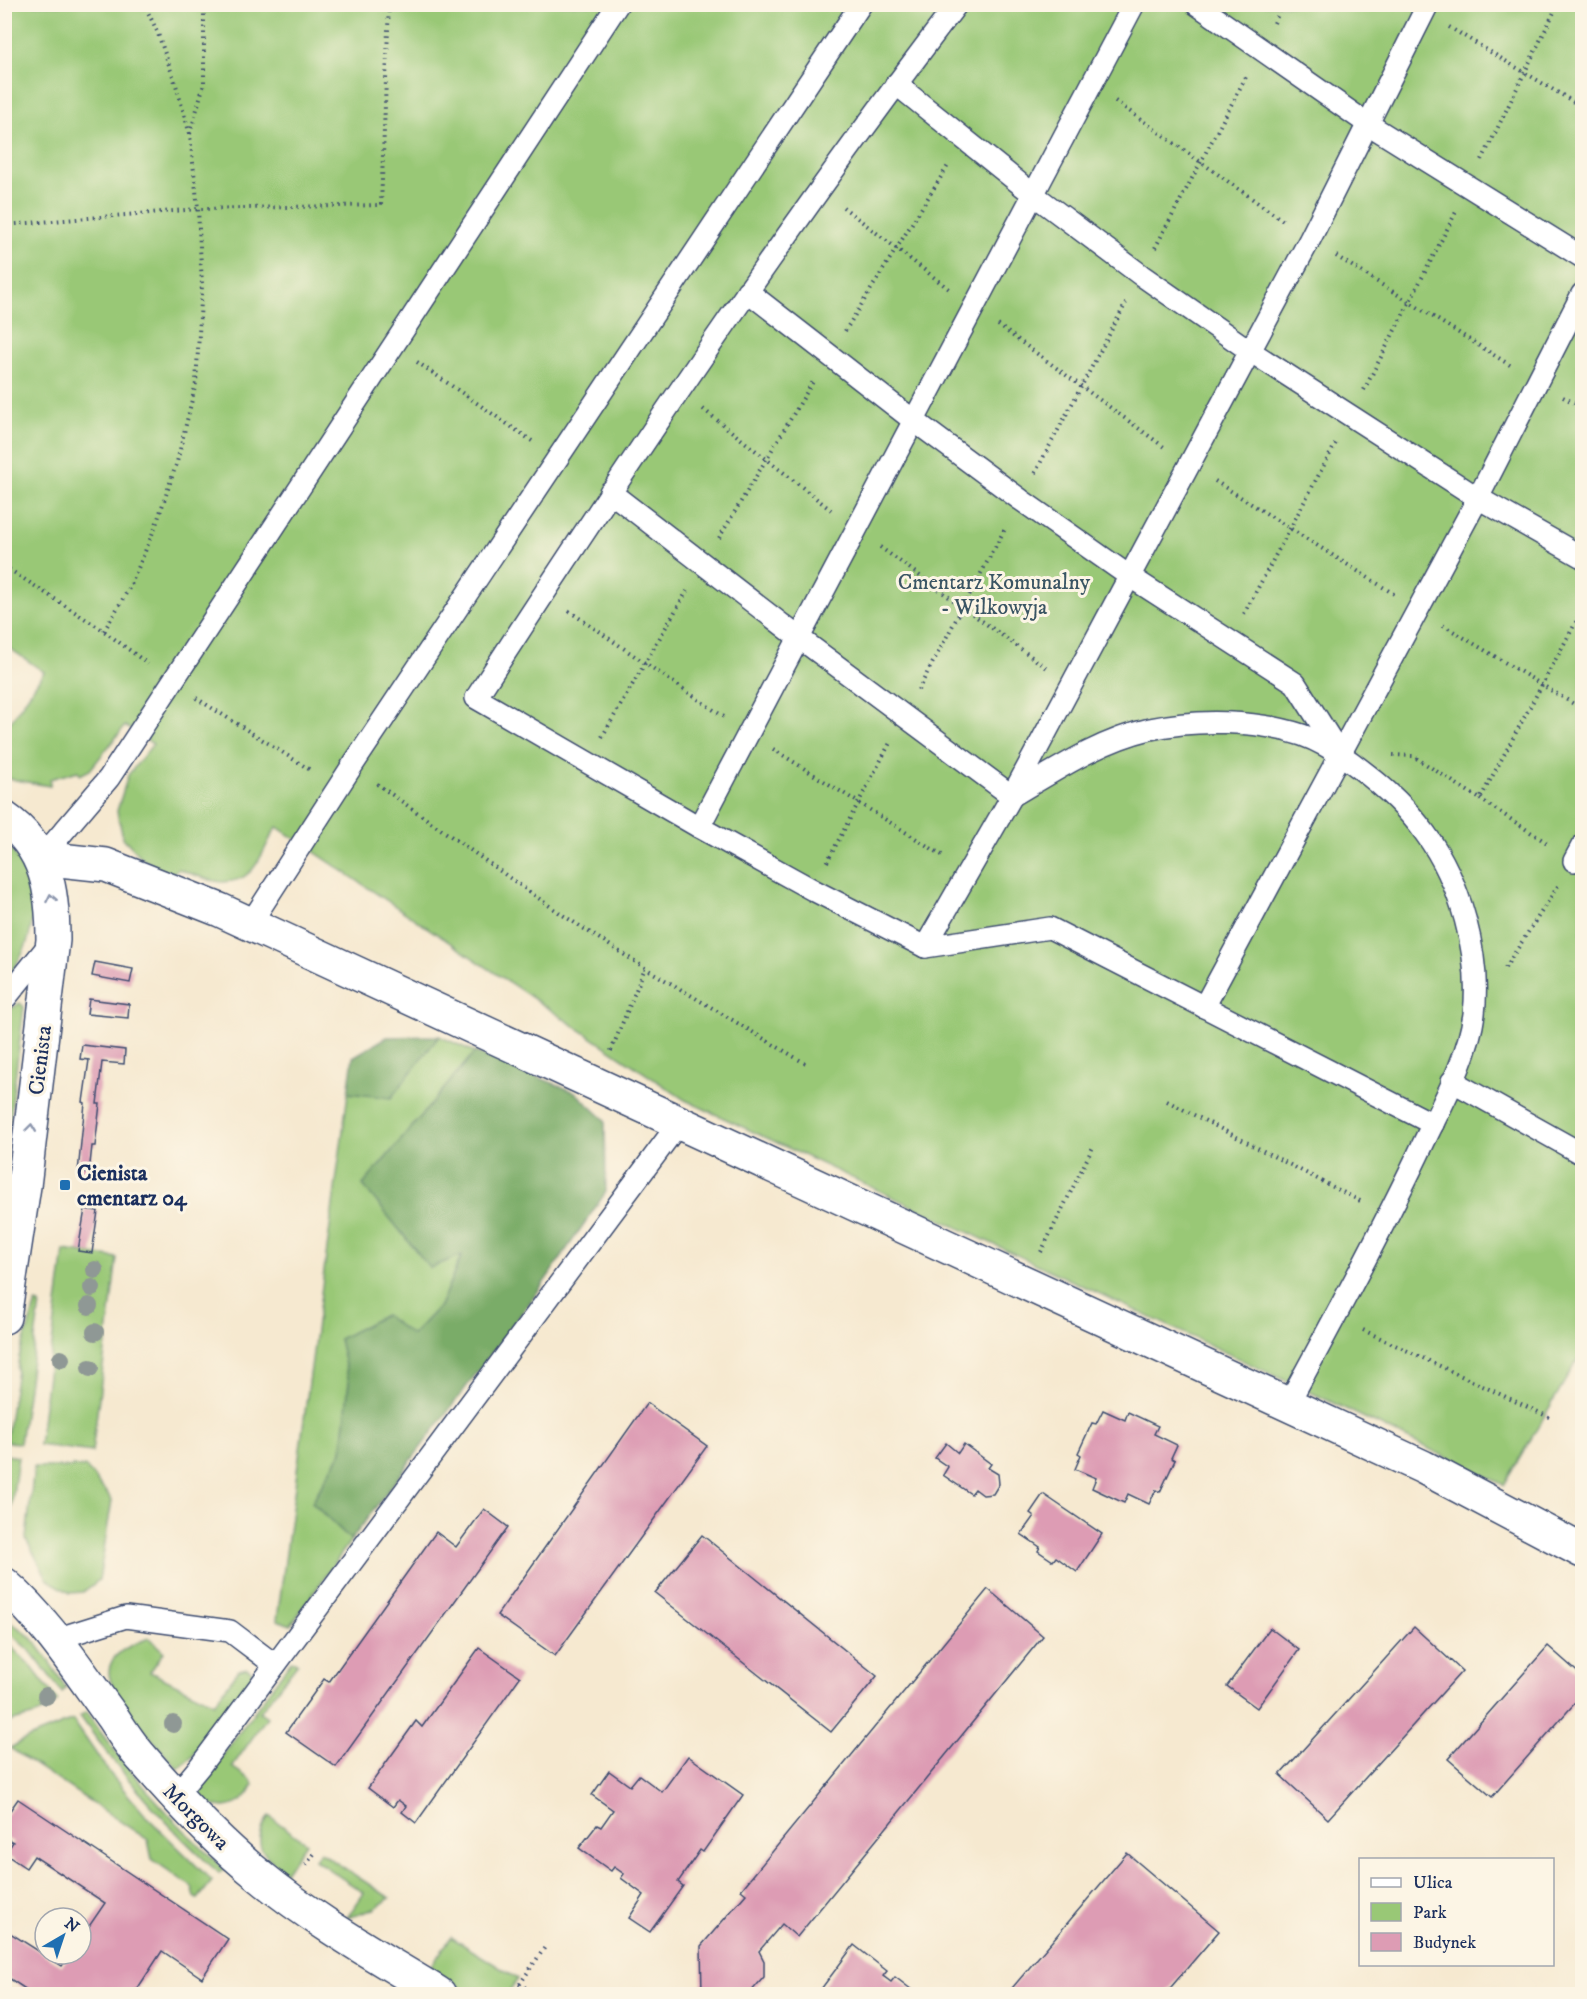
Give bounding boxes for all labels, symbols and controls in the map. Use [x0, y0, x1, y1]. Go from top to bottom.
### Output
park label: Cmentarz Komunalny - Wilkowyja [898, 569, 1091, 621]
one-way arrow [45, 894, 58, 904]
street label: Cienista [23, 1023, 58, 1097]
one-way arrow [24, 1123, 37, 1132]
place label: Cienista cmentarz 04 [77, 1160, 188, 1212]
marker: Cienista cmentarz 04 [58, 1178, 72, 1192]
street label: Morgowa [157, 1778, 235, 1857]
legend [1359, 1858, 1554, 1966]
text: Ulica [1413, 1872, 1453, 1894]
text: Park [1413, 1902, 1447, 1924]
north arrow [33, 1906, 93, 1966]
text: N [60, 1913, 83, 1937]
text: Budynek [1413, 1932, 1476, 1954]

